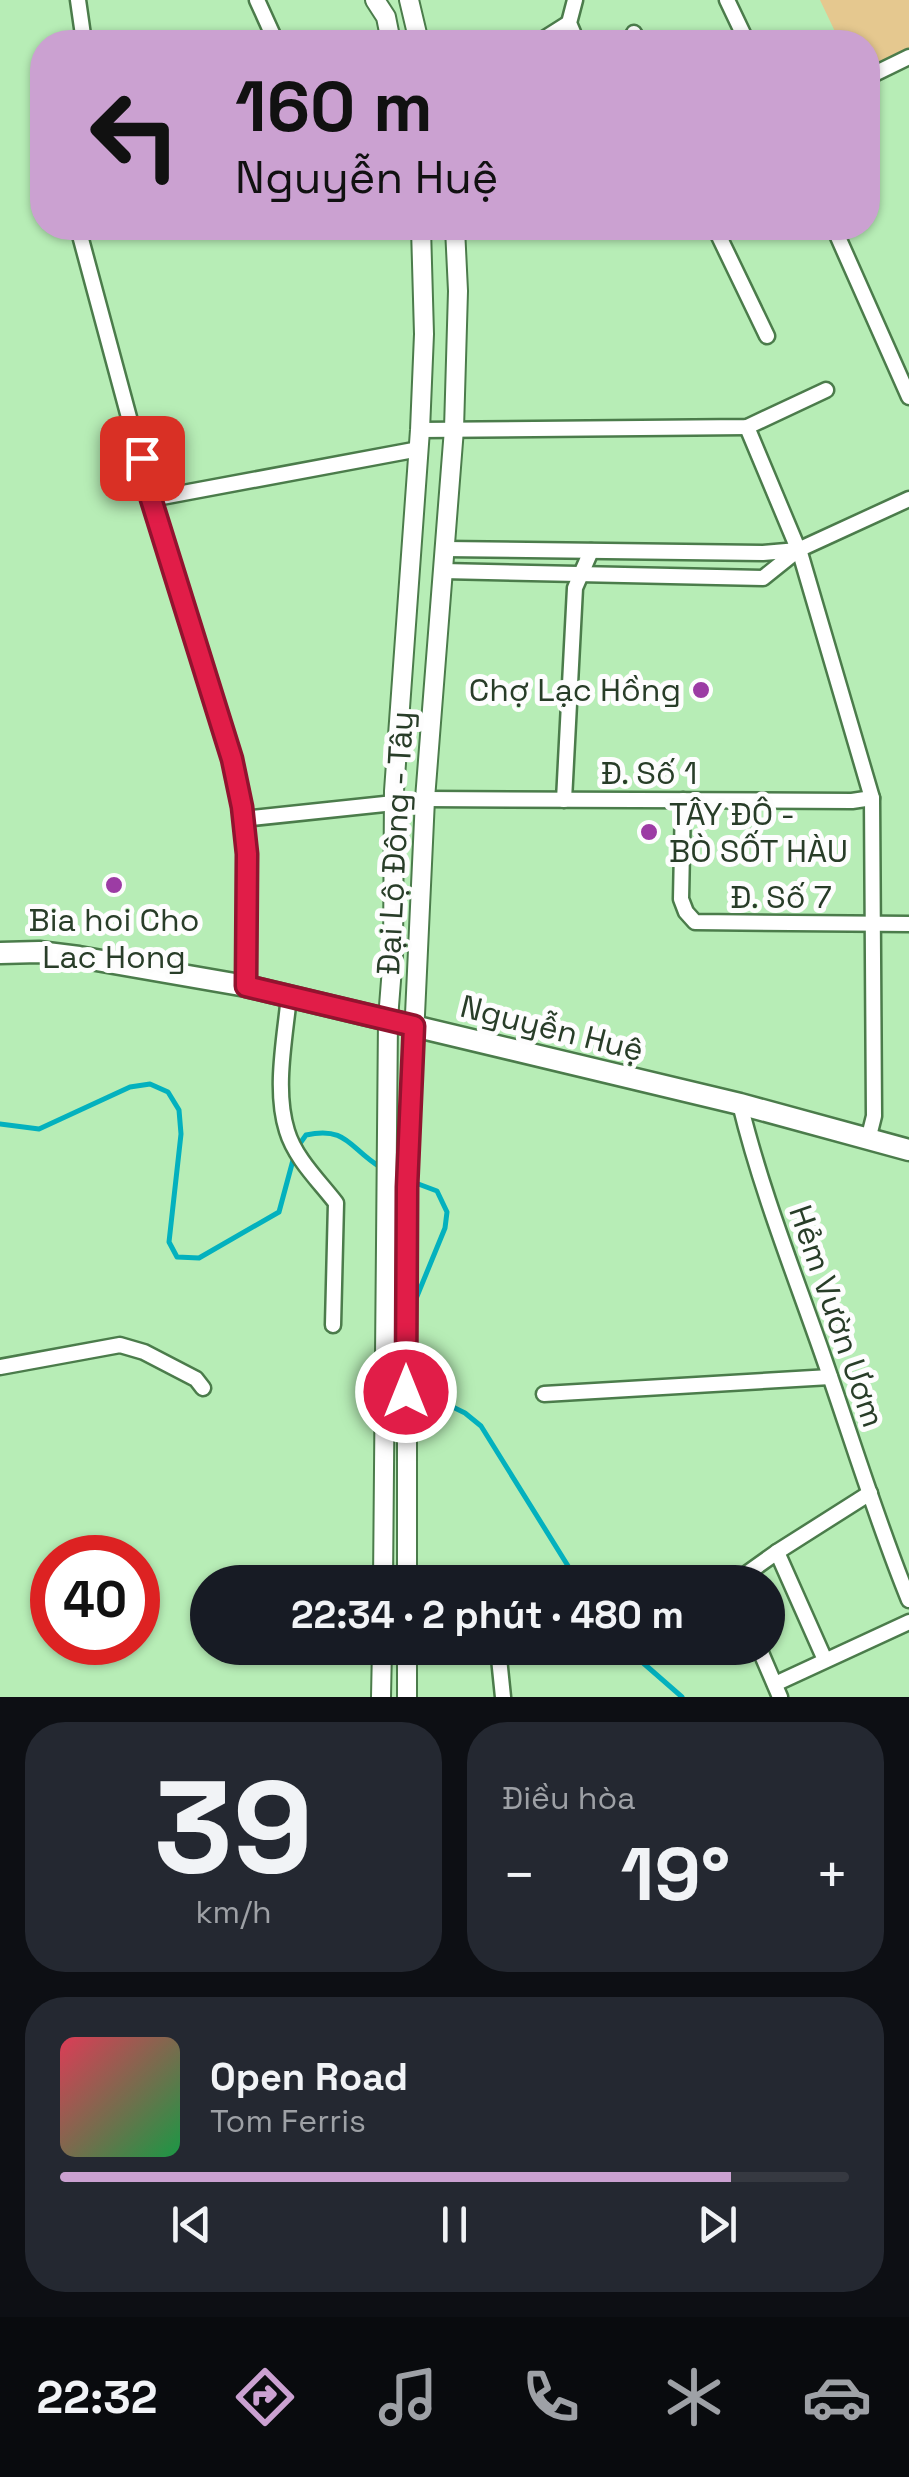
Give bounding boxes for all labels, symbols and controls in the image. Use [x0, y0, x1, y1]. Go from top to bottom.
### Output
text: 160 m [235, 62, 433, 151]
icon: left [70, 70, 200, 200]
text: Nguyễn Huệ [235, 149, 498, 206]
pin [100, 416, 185, 501]
icon: arrive [115, 431, 170, 486]
place label: Chợ Lạc Hồng [469, 670, 681, 710]
marker: Chợ Lạc Hồng [690, 679, 712, 701]
street label: Đại Lộ Đông - Tây [368, 710, 422, 976]
street label: Đ. Số 1 [601, 753, 697, 793]
place label: TÂY ĐÔ - BÒ SỐT HÀU [669, 794, 848, 871]
marker: TÂY ĐÔ - BÒ SỐT HÀU [638, 821, 660, 843]
marker: Bia hoi Cho Lac Hong [103, 874, 125, 896]
street label: Đ. Số 7 [730, 877, 832, 917]
place label: Bia hoi Cho Lac Hong [28, 900, 200, 977]
street label: Nguyễn Huệ [456, 986, 648, 1070]
street label: Hẻm Vườn Ươm [780, 1200, 894, 1432]
position arrow [354, 1340, 458, 1444]
speed limit sign: 40 [30, 1535, 160, 1665]
text: 22:34 · 2 phút · 480 m [291, 1591, 684, 1639]
text: 39 [154, 1744, 313, 1910]
text: Điều hòa [502, 1778, 636, 1818]
text: 19° [621, 1826, 730, 1922]
text: − [502, 1840, 536, 1910]
text: + [815, 1840, 849, 1910]
text: km/h [195, 1892, 272, 1932]
text: Open Road [210, 2053, 408, 2101]
text: Tom Ferris [210, 2101, 366, 2141]
icon: previous [164, 2197, 219, 2252]
icon: pause [427, 2197, 482, 2252]
icon: next [690, 2197, 745, 2252]
icon: directions [230, 2362, 300, 2432]
icon: music [373, 2362, 443, 2432]
icon: phone [516, 2362, 586, 2432]
icon: climate [659, 2362, 729, 2432]
icon: car [802, 2362, 872, 2432]
text: 22:32 [37, 2369, 157, 2426]

